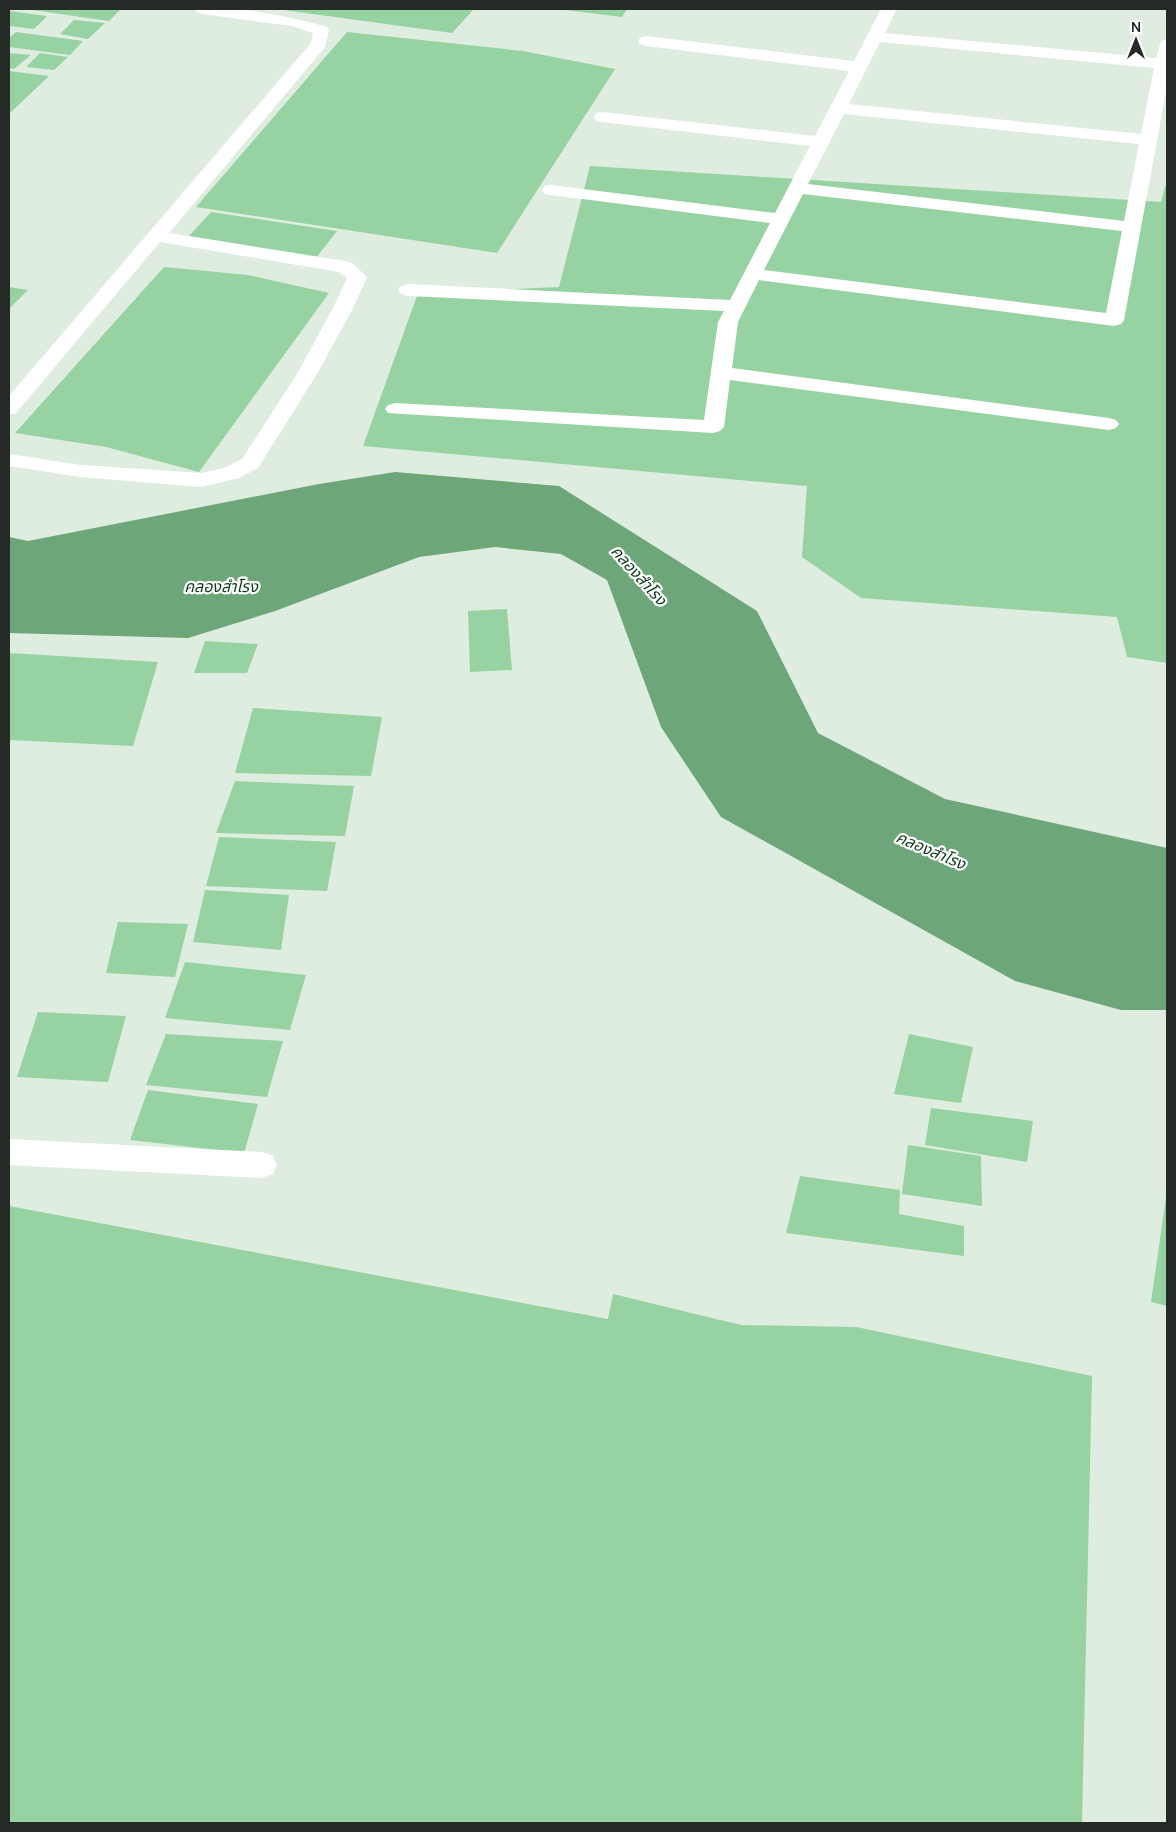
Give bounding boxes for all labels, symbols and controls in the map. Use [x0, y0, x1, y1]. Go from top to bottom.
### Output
north arrow [1111, 15, 1161, 65]
text: N [1131, 17, 1141, 36]
water label: คลองสำโรง [606, 540, 673, 611]
water label: คลองสำโรง [184, 575, 259, 597]
water label: คลองสำโรง [893, 826, 970, 875]

